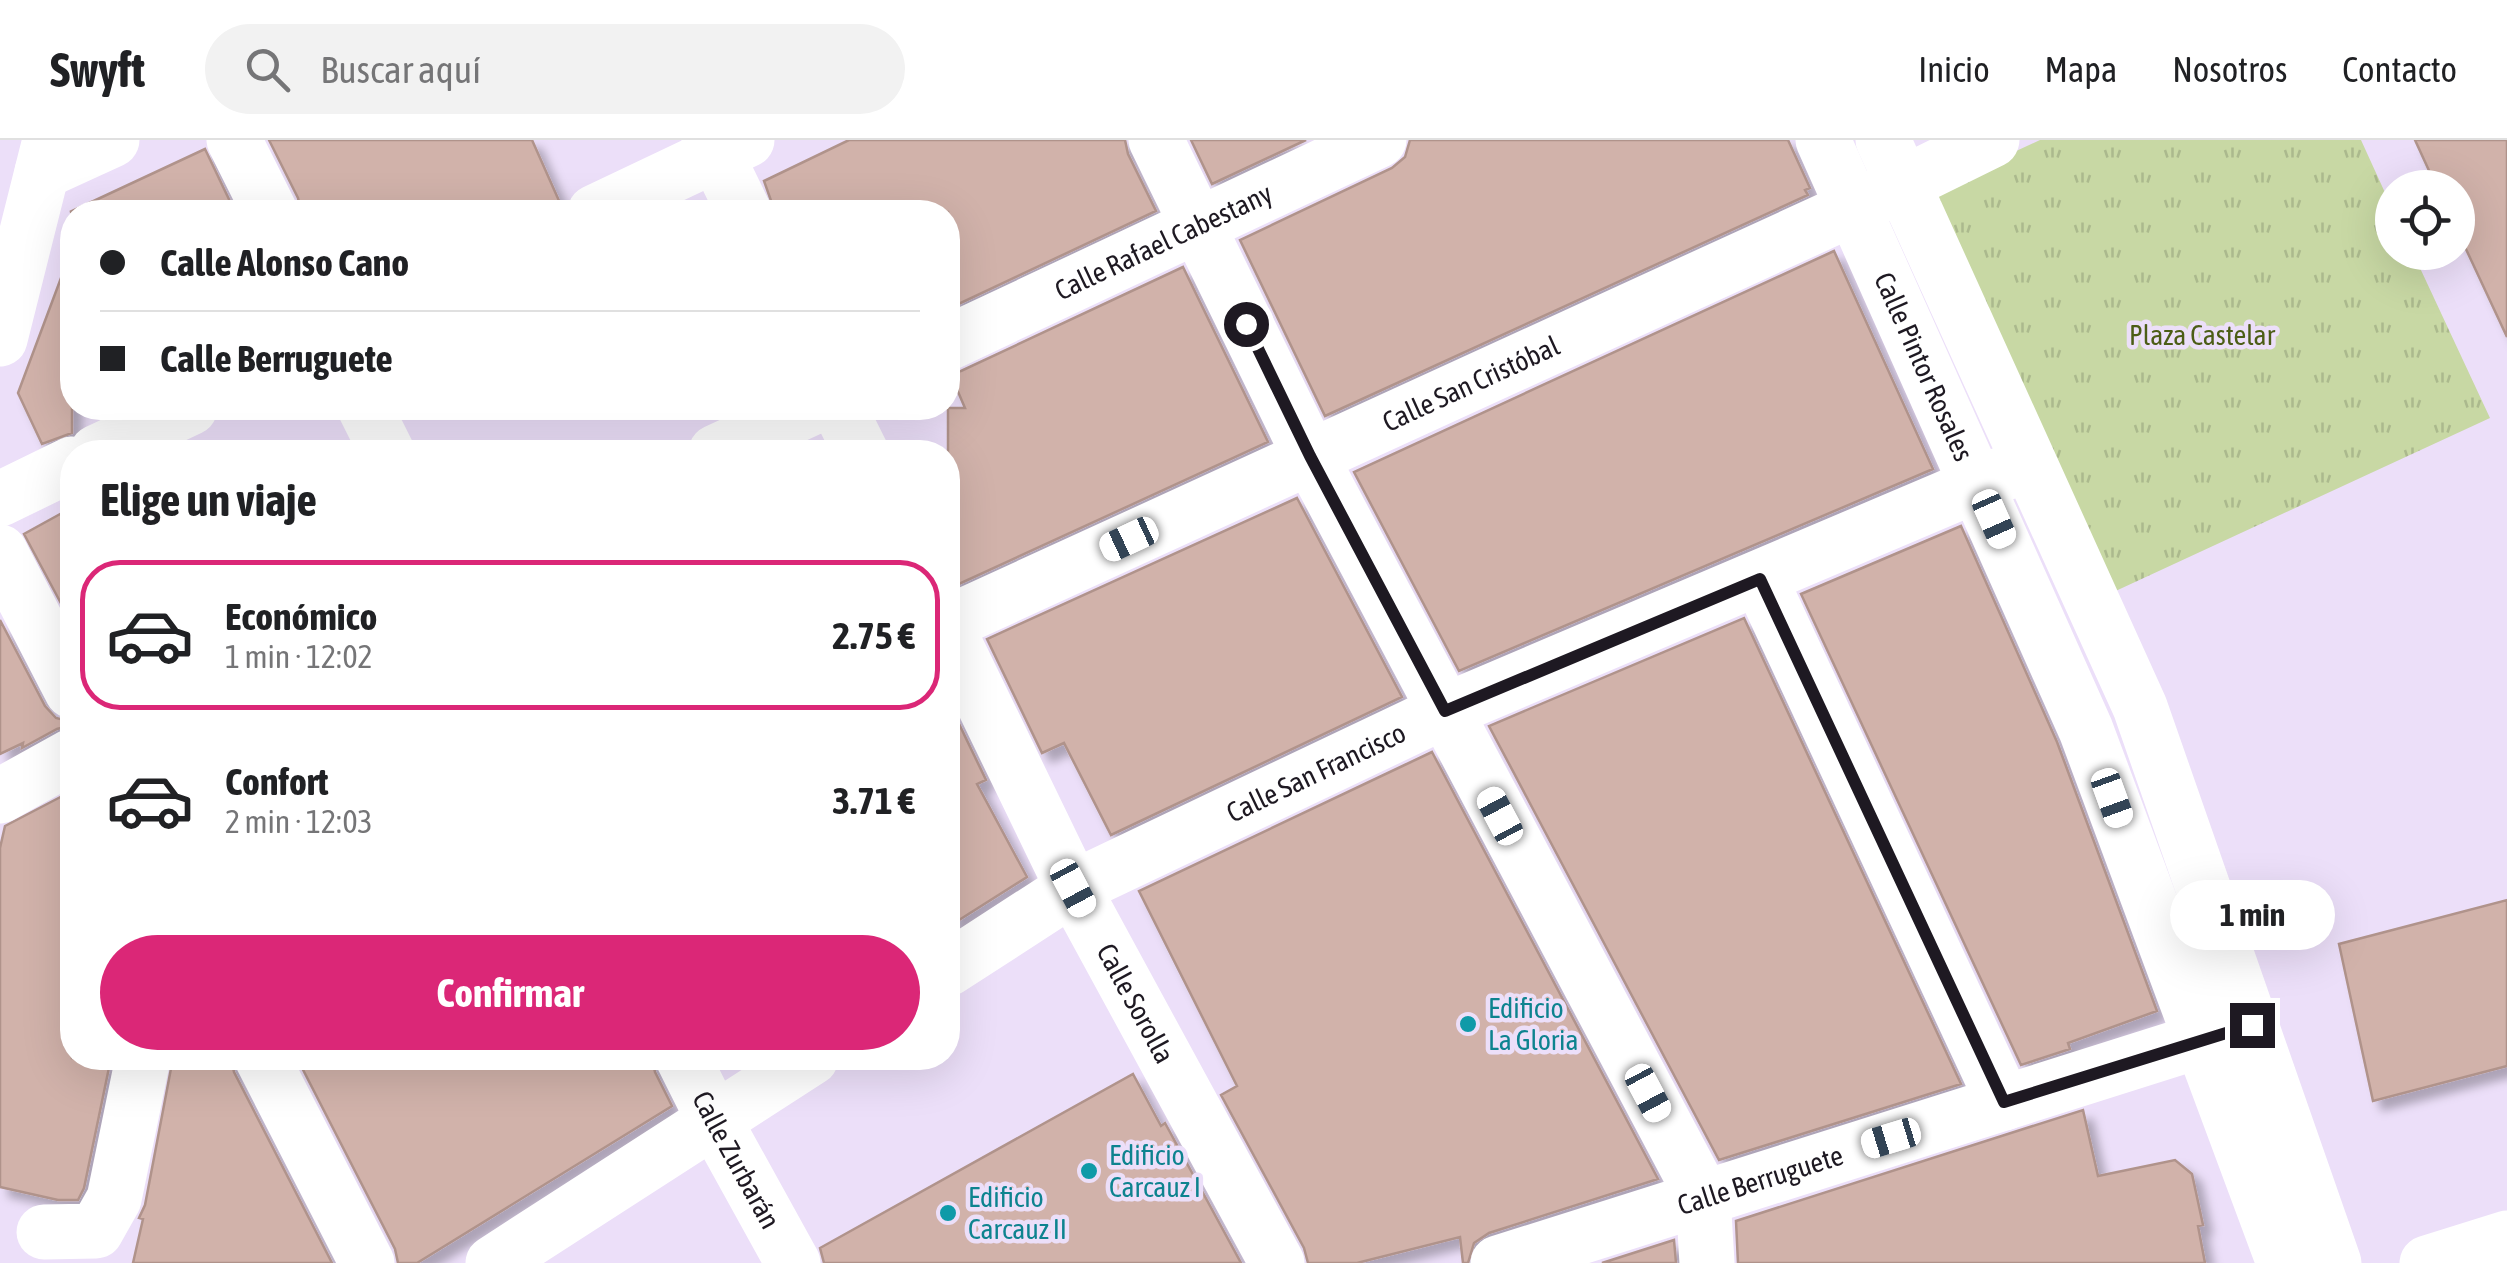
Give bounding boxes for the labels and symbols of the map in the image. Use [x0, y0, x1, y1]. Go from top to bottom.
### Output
street label: Calle Rafael Cabestany [1050, 177, 1277, 306]
street label: Calle Pintor Rosales [1868, 267, 1980, 466]
route start [1224, 302, 1269, 347]
park label: Plaza Castelar [2129, 319, 2276, 351]
street label: Calle San Cristóbal [1377, 329, 1565, 438]
car [1968, 485, 2020, 553]
car [1095, 513, 1163, 565]
street label: Calle San Francisco [1221, 716, 1411, 829]
car [2088, 765, 2136, 831]
car [1473, 782, 1527, 850]
car [1046, 854, 1100, 922]
callout: 1 min [2170, 880, 2334, 950]
street label: Calle Sorolla [1090, 938, 1181, 1069]
place label: Edificio La Gloria [1488, 992, 1579, 1056]
route end [2230, 1003, 2275, 1048]
marker: Edificio La Gloria [1457, 1013, 1479, 1035]
car [1621, 1059, 1675, 1127]
street label: Calle Zurbarán [686, 1086, 787, 1234]
car [1858, 1115, 1924, 1161]
place label: Edificio Carcauz I [1109, 1139, 1201, 1203]
street label: Calle Berruguete [1674, 1139, 1847, 1221]
marker: Edificio Carcauz I [1078, 1160, 1100, 1182]
place label: Edificio Carcauz II [968, 1181, 1067, 1245]
marker: Edificio Carcauz II [937, 1202, 959, 1224]

